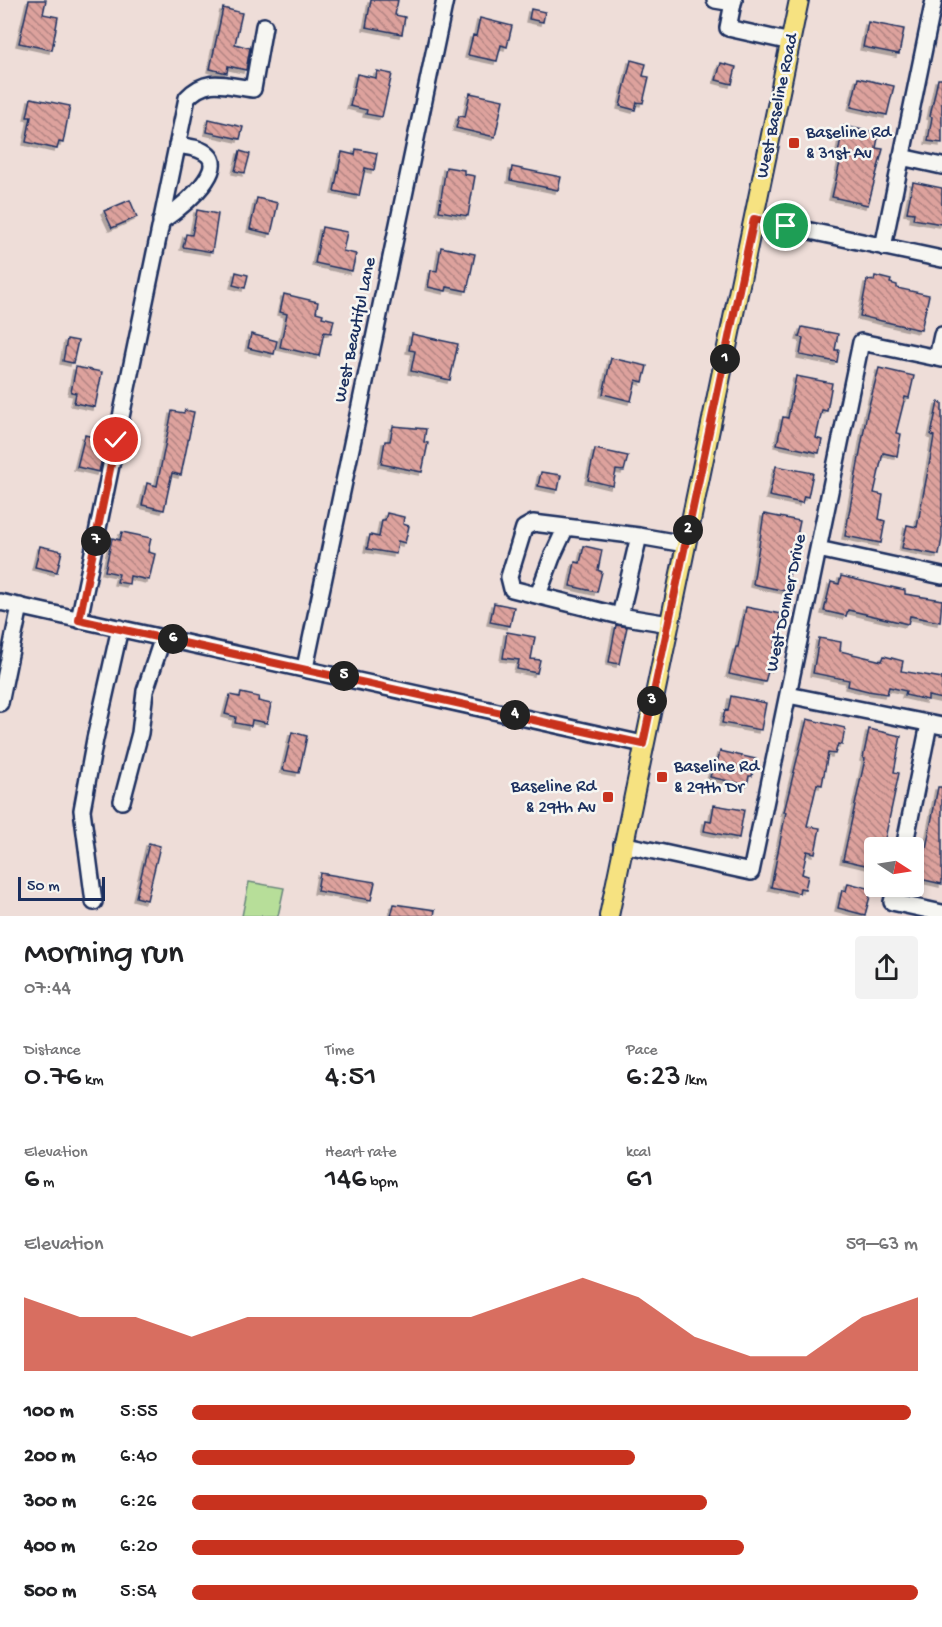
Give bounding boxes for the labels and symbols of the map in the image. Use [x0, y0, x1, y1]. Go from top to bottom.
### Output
street label: West Baseline Road [752, 30, 804, 180]
place label: Baseline Rd & 31st Av [805, 123, 893, 165]
marker: Baseline Rd & 31st Av [787, 136, 801, 150]
pin [760, 200, 811, 251]
street label: West Beautiful Lane [330, 255, 382, 404]
pin: 1 [710, 344, 740, 374]
pin [90, 414, 141, 465]
pin: 2 [673, 515, 703, 545]
pin: 7 [81, 526, 111, 556]
street label: West Donner Drive [762, 532, 812, 674]
pin: 6 [158, 624, 188, 654]
pin: 5 [329, 661, 359, 691]
pin: 3 [637, 686, 667, 716]
pin: 4 [500, 700, 530, 730]
place label: Baseline Rd & 29th Dr [673, 757, 761, 799]
marker: Baseline Rd & 29th Dr [655, 770, 669, 784]
place label: Baseline Rd & 29th Av [510, 777, 597, 819]
marker: Baseline Rd & 29th Av [601, 790, 615, 804]
north arrow [864, 837, 924, 897]
scale bar [18, 874, 105, 902]

